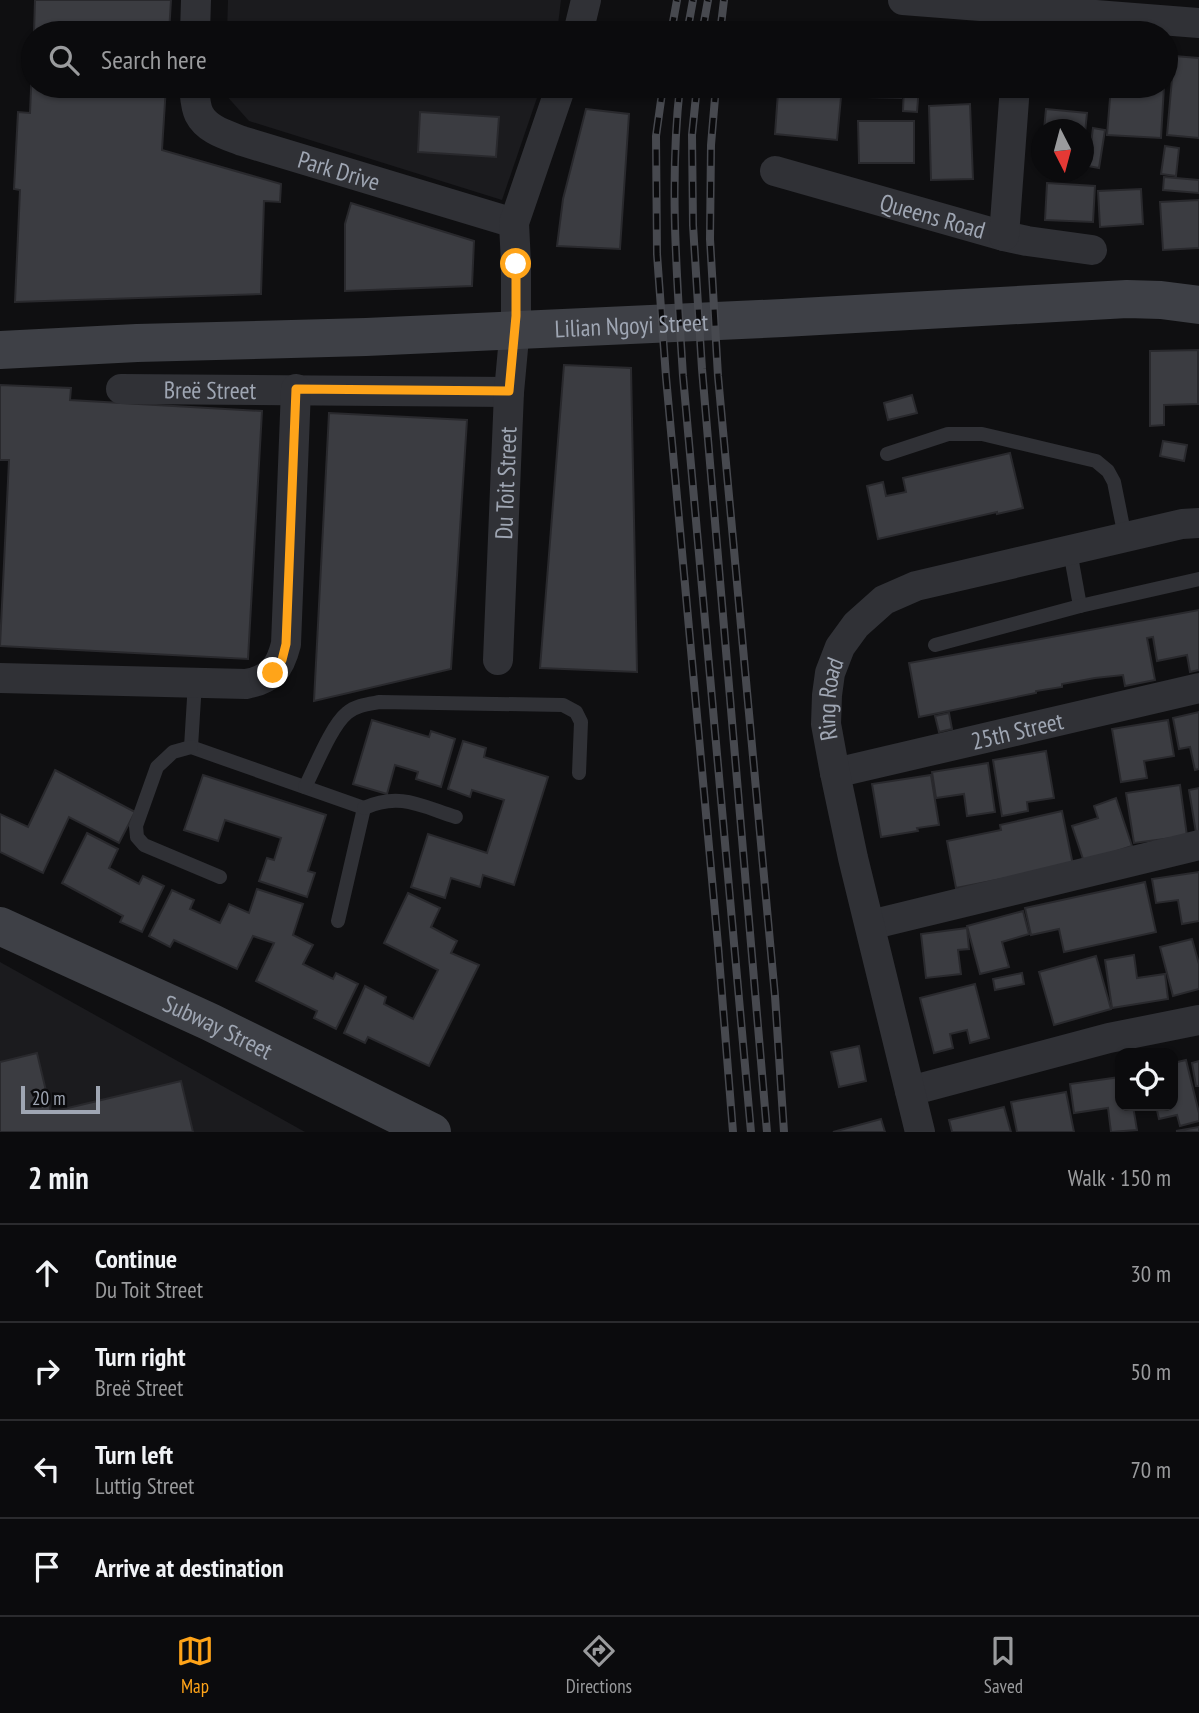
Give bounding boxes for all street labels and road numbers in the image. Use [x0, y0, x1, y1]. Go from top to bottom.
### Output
street label: Park Drive [294, 143, 384, 197]
street label: Queens Road [877, 186, 989, 245]
street label: Lilian Ngoyi Street [554, 306, 709, 344]
street label: Breë Street [164, 374, 257, 406]
street label: Du Toit Street [487, 426, 523, 540]
street label: Ring Road [811, 653, 850, 743]
street label: 25th Street [968, 705, 1067, 756]
street label: Subway Street [158, 987, 278, 1066]

